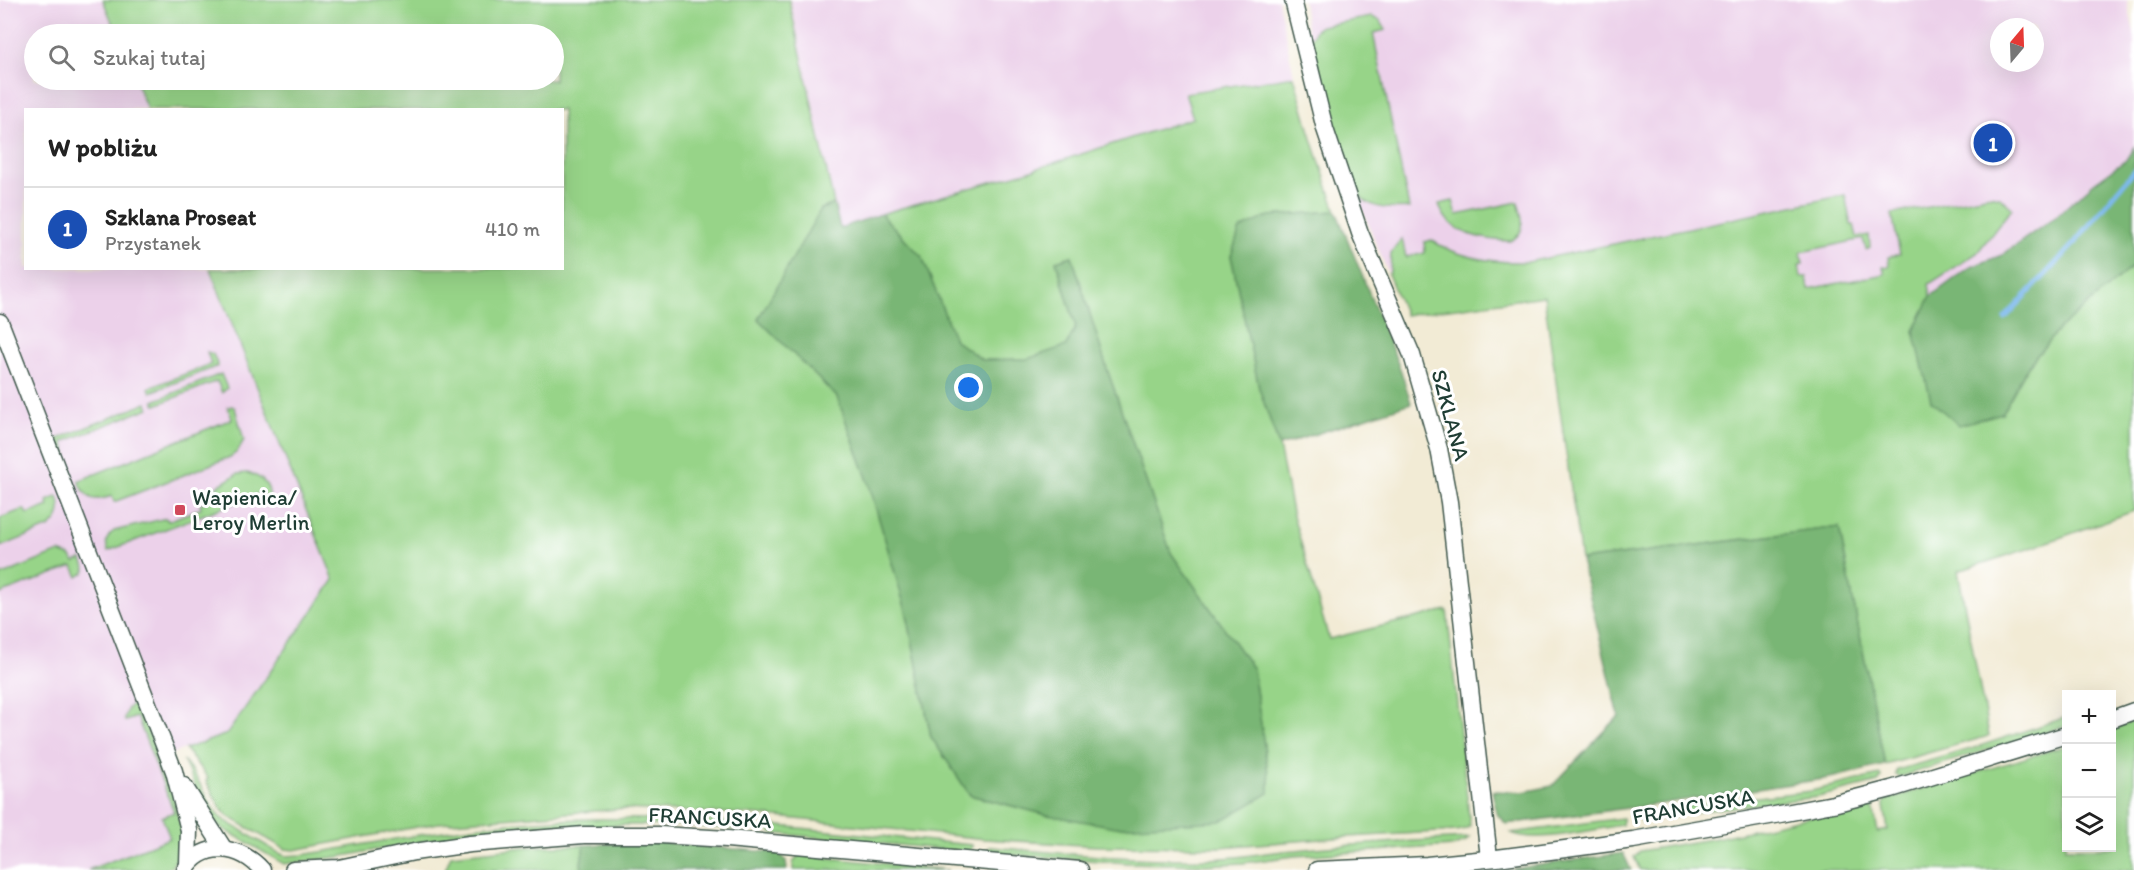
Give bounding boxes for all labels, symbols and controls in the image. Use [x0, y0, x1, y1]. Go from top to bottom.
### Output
north arrow [1990, 18, 2044, 72]
search box [24, 24, 564, 90]
icon: search [45, 41, 78, 74]
text: Szukaj tutaj [93, 44, 206, 71]
pin: 1 [1974, 120, 2012, 166]
text: W pobliżu [48, 131, 157, 163]
text: Szklana Proseat [105, 204, 256, 231]
text: 1 [63, 217, 72, 241]
text: 410 m [485, 217, 540, 241]
text: Przystanek [105, 231, 201, 255]
street label: SZKLANA [1425, 367, 1476, 464]
your location [954, 373, 983, 402]
place label: Wapienica/ Leroy Merlin [192, 484, 310, 536]
marker: Wapienica/ Leroy Merlin [173, 503, 187, 517]
map controls [2062, 690, 2116, 852]
button: + [2062, 690, 2116, 744]
button: − [2062, 744, 2116, 798]
street label: FRANCUSKA [1630, 783, 1756, 830]
button: layers [2062, 798, 2116, 852]
street label: FRANCUSKA [648, 801, 772, 834]

